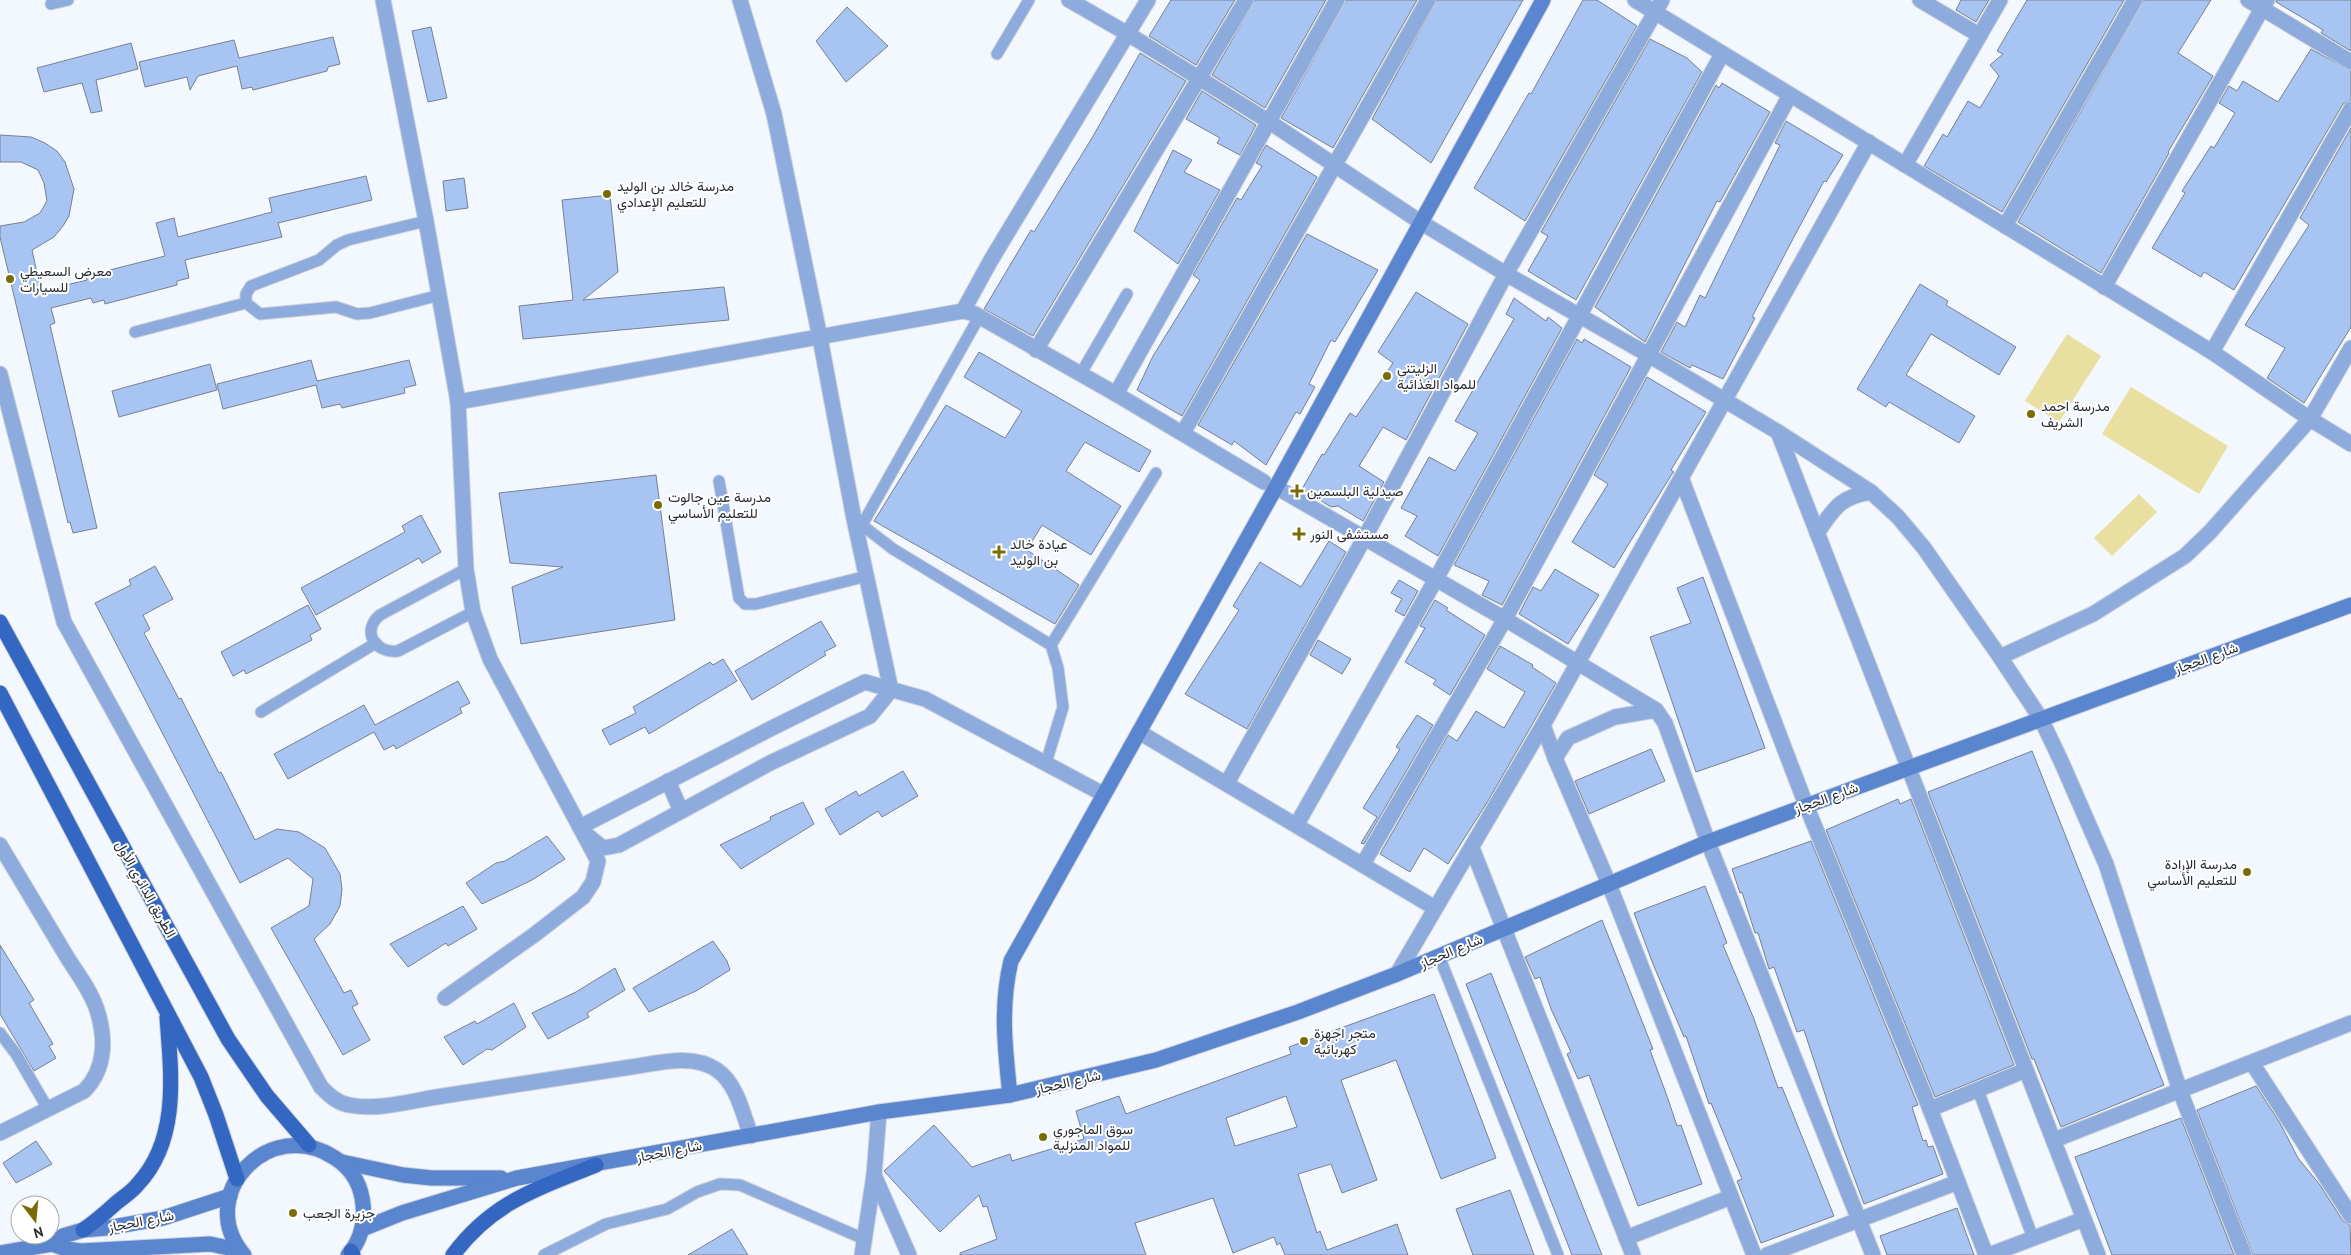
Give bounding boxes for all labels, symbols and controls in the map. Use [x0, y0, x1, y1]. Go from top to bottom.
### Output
place label: مدرسة خالد بن الوليد للتعليم الإعدادي [617, 177, 734, 214]
marker: مدرسة خالد بن الوليد للتعليم الإعدادي [601, 188, 613, 200]
place label: معرض السعيطي للسيارات [20, 262, 112, 296]
marker: معرض السعيطي للسيارات [4, 273, 16, 285]
place label: الزليتني للمواد الغذائية [1397, 359, 1476, 393]
marker: الزليتني للمواد الغذائية [1381, 370, 1393, 382]
place label: مدرسة احمد الشريف [2041, 397, 2110, 431]
marker: مدرسة احمد الشريف [2025, 408, 2037, 420]
place label: صيدلية البلسمين [1307, 482, 1404, 500]
marker: صيدلية البلسمين [1291, 485, 1303, 497]
place label: مدرسة عين جالوت للتعليم الأساسي [668, 488, 771, 525]
marker: مدرسة عين جالوت للتعليم الأساسي [652, 499, 664, 511]
place label: مستشفى النور [1309, 525, 1389, 543]
marker: مستشفى النور [1292, 527, 1306, 541]
place label: عيادة خالد بن الوليد [1010, 535, 1068, 569]
marker: عيادة خالد بن الوليد [992, 545, 1006, 559]
street label: شارع الحجاز [2171, 638, 2241, 680]
street label: شارع الحجاز [1791, 778, 1861, 820]
street label: الطريق الدائري الأول [109, 837, 180, 942]
place label: مدرسة الإرادة للتعليم الأساسي [2147, 855, 2237, 892]
marker: مدرسة الإرادة للتعليم الأساسي [2241, 866, 2253, 878]
street label: شارع الحجاز [1416, 930, 1486, 975]
place label: متجر اجهزة كهربائية [1314, 1024, 1376, 1058]
marker: متجر اجهزة كهربائية [1298, 1035, 1310, 1047]
street label: شارع الحجاز [1032, 1066, 1103, 1100]
place label: سوق الماجوري للمواد المنزلية [1053, 1120, 1133, 1154]
marker: سوق الماجوري للمواد المنزلية [1037, 1131, 1049, 1143]
street label: شارع الحجاز [634, 1136, 704, 1168]
north arrow [10, 1195, 60, 1245]
place label: جزيرة الجعب [303, 1204, 375, 1222]
street label: شارع الحجاز [106, 1206, 176, 1238]
marker: جزيرة الجعب [287, 1207, 299, 1219]
text: N [32, 1223, 45, 1242]

